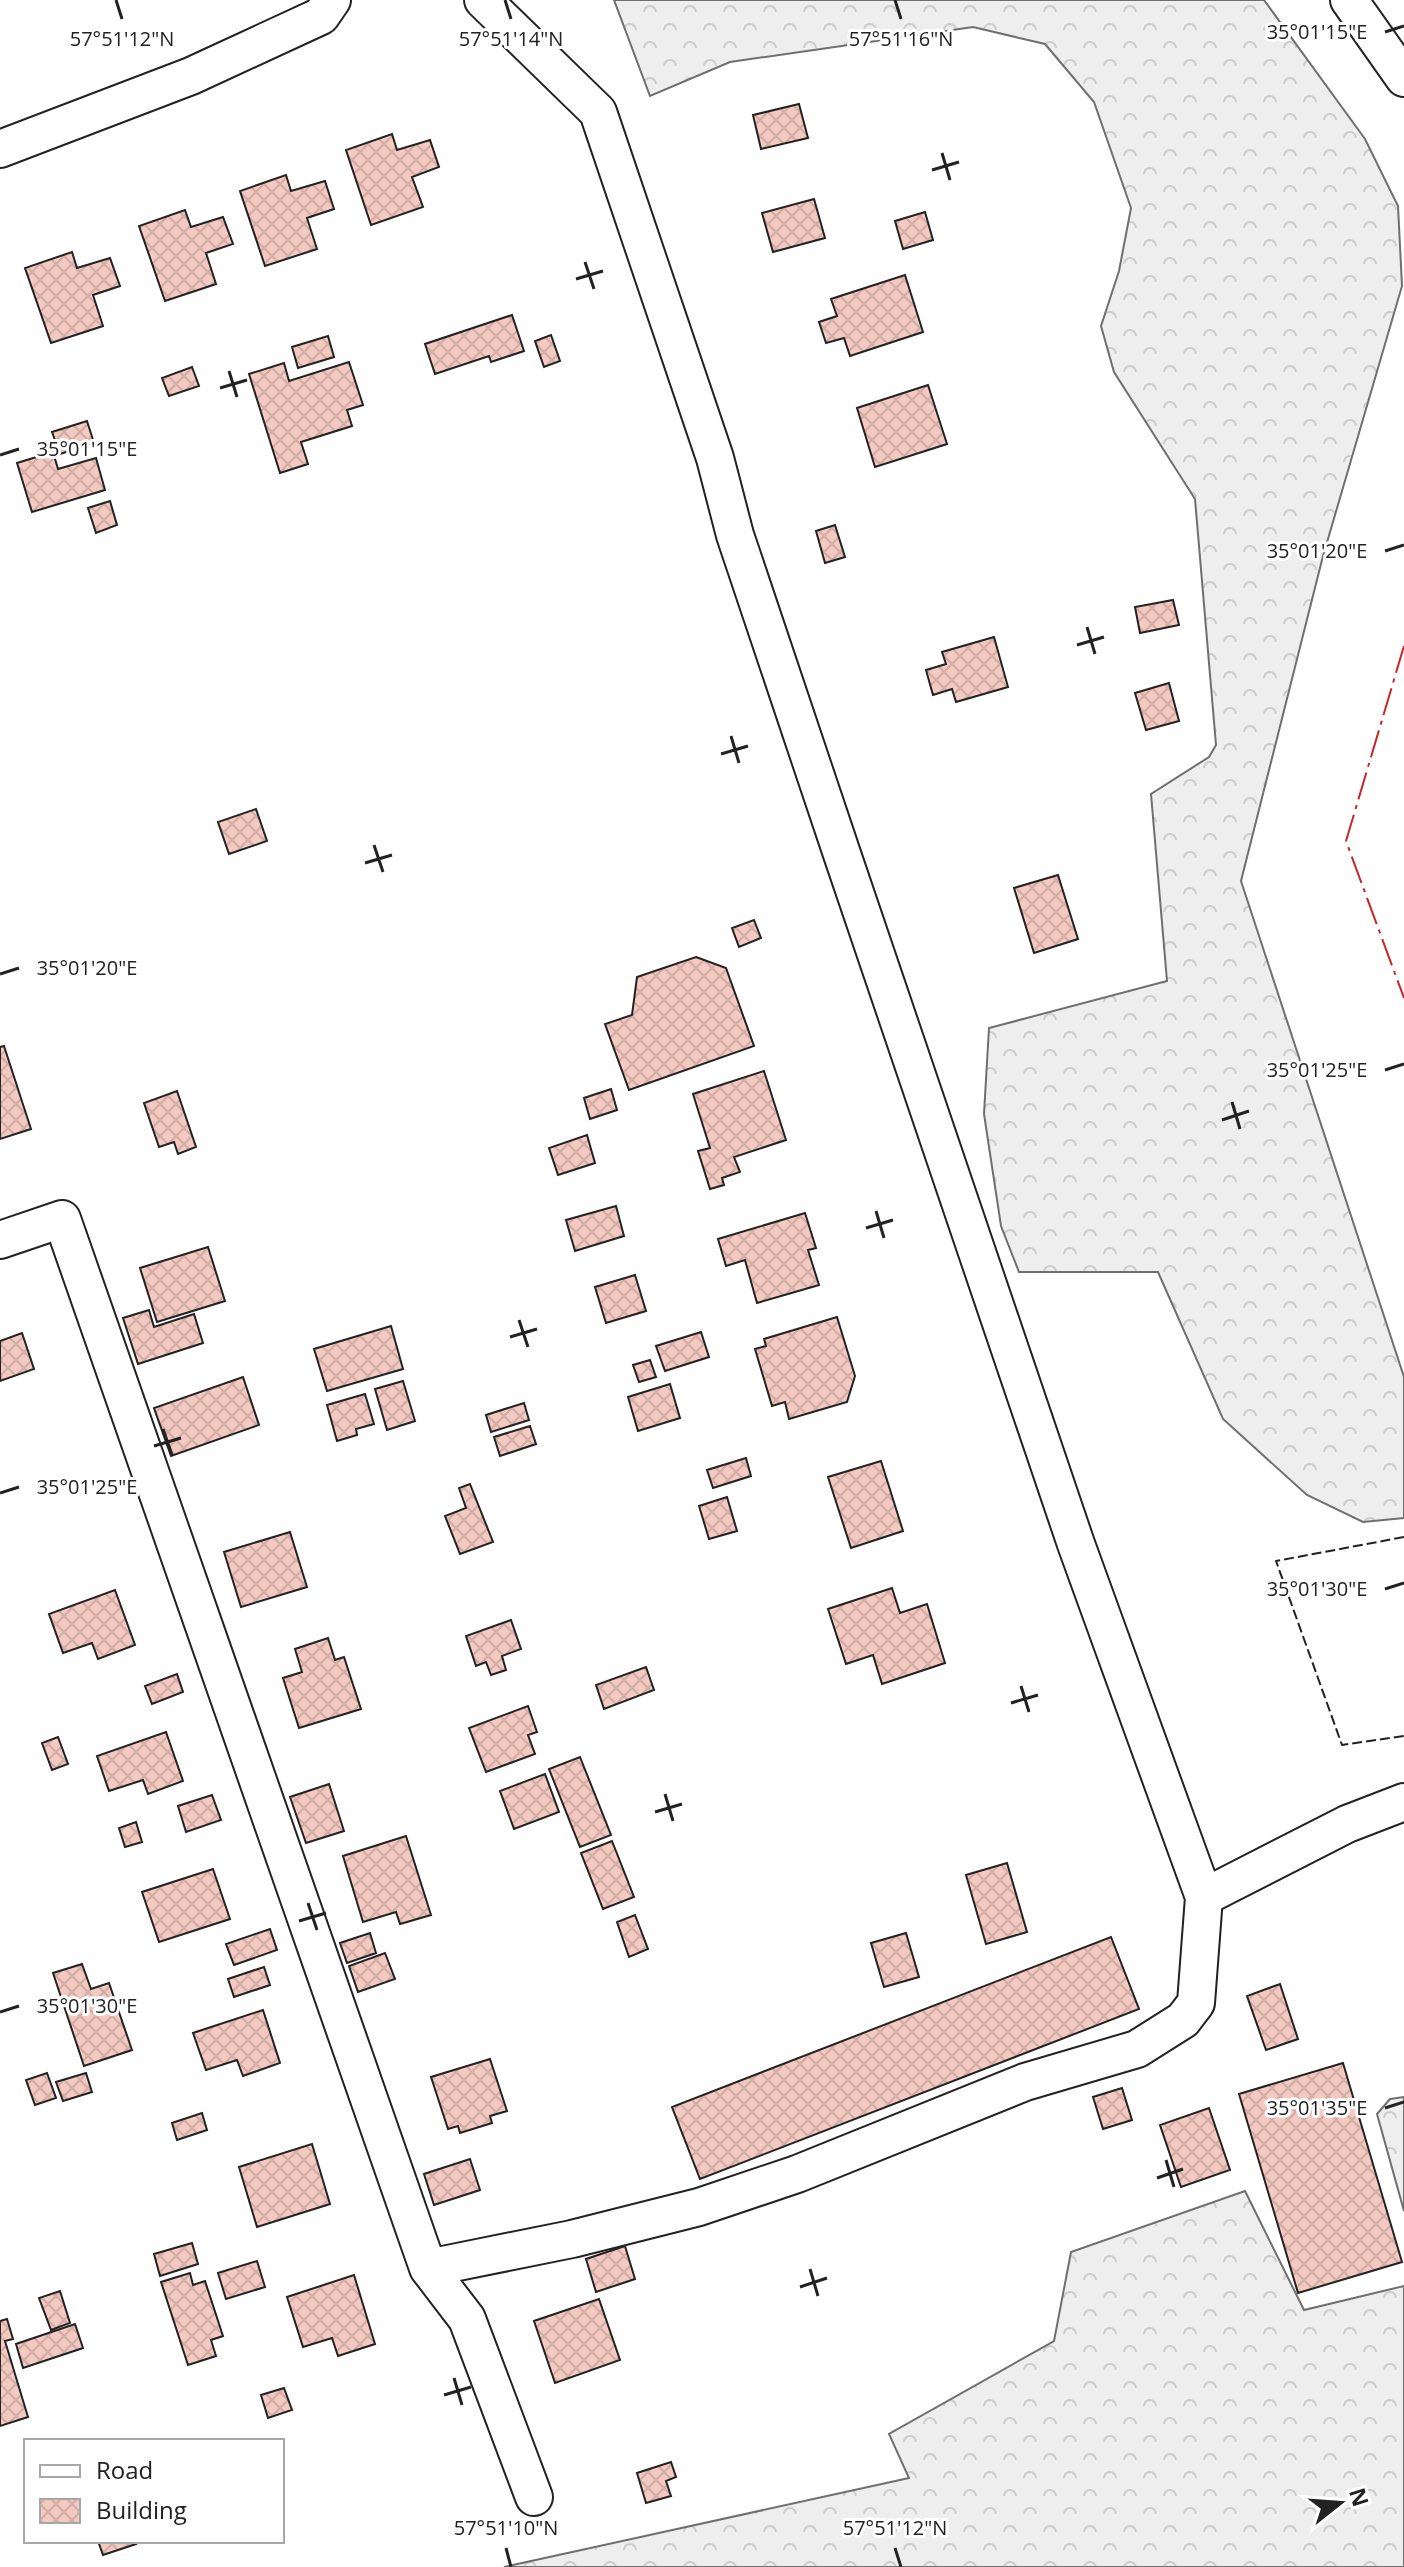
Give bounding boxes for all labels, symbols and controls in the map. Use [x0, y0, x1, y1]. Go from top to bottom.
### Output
text: 35°01'15"E [1267, 18, 1367, 45]
text: 57°51'12"N [70, 25, 174, 52]
text: 57°51'14"N [459, 25, 563, 52]
text: 57°51'16"N [849, 25, 953, 52]
text: 35°01'15"E [37, 435, 137, 462]
text: 35°01'20"E [1267, 537, 1367, 564]
text: 35°01'20"E [37, 954, 137, 981]
text: 35°01'25"E [1267, 1056, 1367, 1083]
text: 35°01'25"E [37, 1473, 137, 1500]
text: 35°01'30"E [1267, 1575, 1367, 1602]
text: 35°01'30"E [37, 1992, 137, 2019]
text: 35°01'35"E [1267, 2094, 1367, 2121]
legend [24, 2439, 284, 2543]
text: Road [96, 2453, 153, 2486]
north arrow [1300, 2463, 1380, 2543]
text: N [1343, 2484, 1377, 2510]
text: Building [96, 2493, 187, 2526]
text: 57°51'10"N [454, 2514, 558, 2541]
text: 57°51'12"N [843, 2514, 947, 2541]

